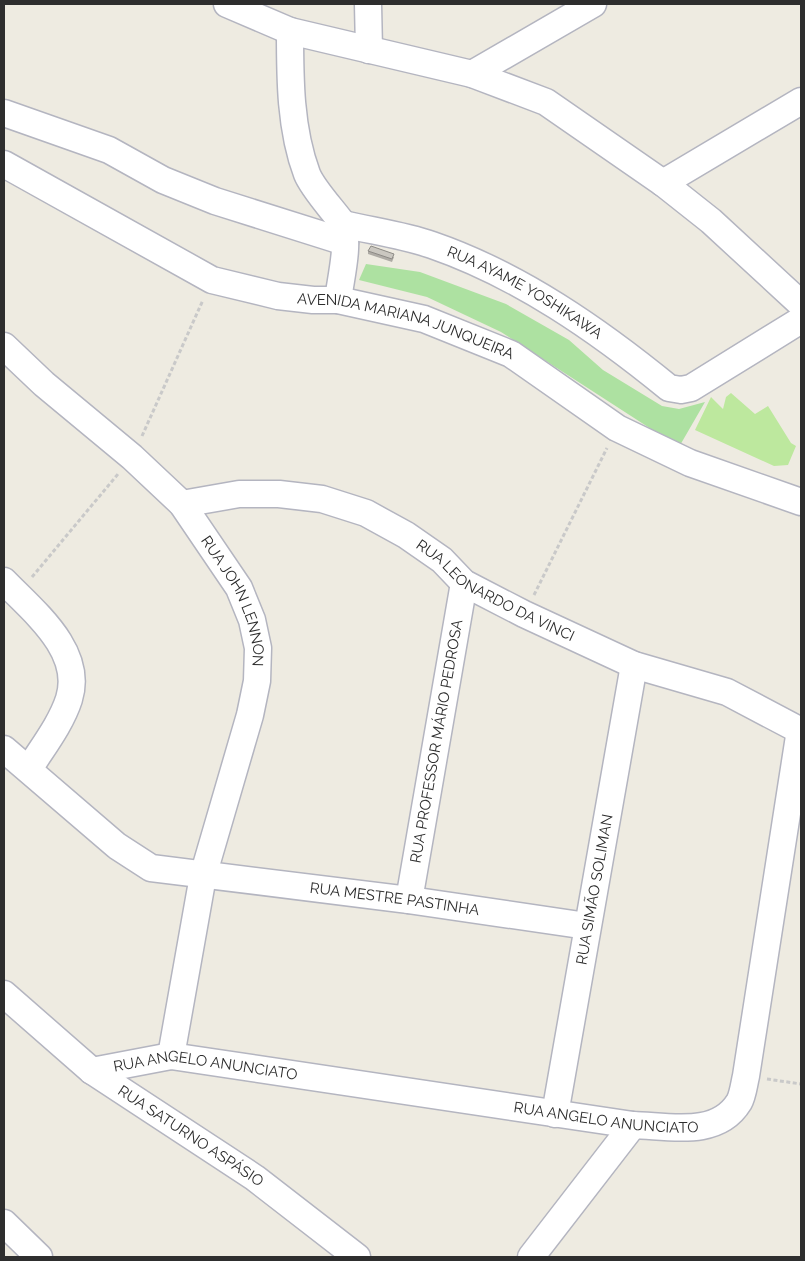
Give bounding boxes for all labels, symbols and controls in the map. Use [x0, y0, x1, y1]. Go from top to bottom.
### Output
street label: RUA AYAME YOSHIKAWA [445, 242, 606, 343]
street label: AVENIDA MARIANA JUNQUEIRA [296, 289, 517, 363]
street label: RUA JOHN LENNON [197, 532, 267, 667]
street label: RUA LEONARDO DA VINCI [413, 536, 577, 645]
street label: RUA PROFESSOR MÁRIO PEDROSA [407, 618, 466, 865]
street label: RUA SIMÃO SOLIMAN [572, 813, 617, 966]
street label: RUA MESTRE PASTINHA [309, 879, 481, 919]
street label: RUA ANGELO ANUNCIATO [112, 1047, 299, 1084]
street label: RUA SATURNO ASPÁSIO [114, 1081, 267, 1190]
street label: RUA ANGELO ANUNCIATO [512, 1098, 699, 1137]

